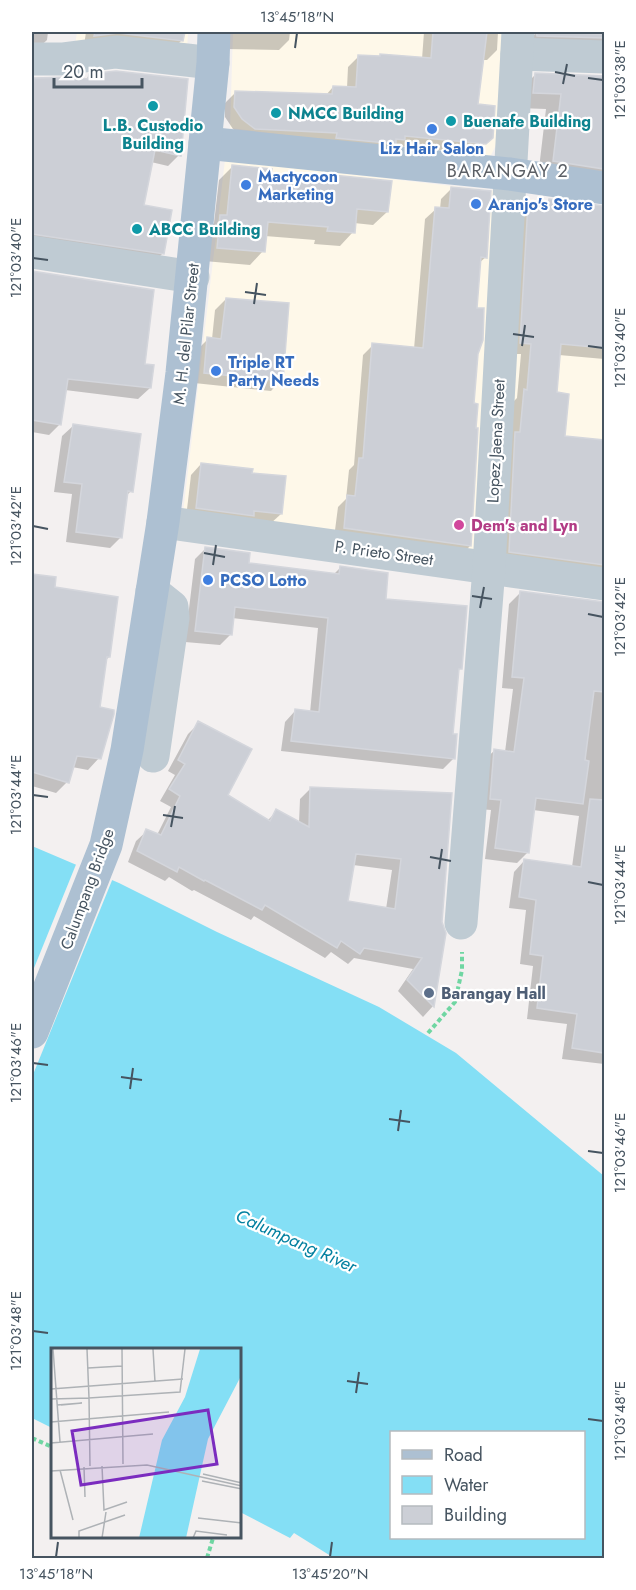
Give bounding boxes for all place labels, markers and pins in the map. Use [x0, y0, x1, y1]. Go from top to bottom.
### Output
marker: L.B. Custodio Building [146, 99, 160, 113]
place label: NMCC Building [288, 102, 404, 125]
marker: NMCC Building [269, 106, 283, 120]
place label: Buenafe Building [463, 110, 591, 133]
place label: L.B. Custodio Building [103, 114, 203, 155]
marker: Buenafe Building [444, 114, 458, 128]
marker: Liz Hair Salon [425, 122, 439, 136]
place label: Liz Hair Salon [380, 137, 484, 160]
place label: Mactycoon Marketing [258, 165, 338, 206]
marker: Mactycoon Marketing [239, 178, 253, 192]
place label: Aranjo's Store [487, 193, 593, 216]
marker: Aranjo's Store [469, 197, 483, 211]
place label: ABCC Building [148, 218, 260, 241]
marker: ABCC Building [130, 222, 144, 236]
place label: Triple RT Party Needs [228, 351, 319, 392]
marker: Triple RT Party Needs [209, 364, 223, 378]
place label: Dem's and Lyn [471, 514, 578, 537]
marker: Dem's and Lyn [452, 518, 466, 532]
place label: PCSO Lotto [220, 569, 307, 592]
marker: PCSO Lotto [201, 573, 215, 587]
place label: Barangay Hall [441, 982, 546, 1005]
marker: Barangay Hall [422, 986, 436, 1000]

